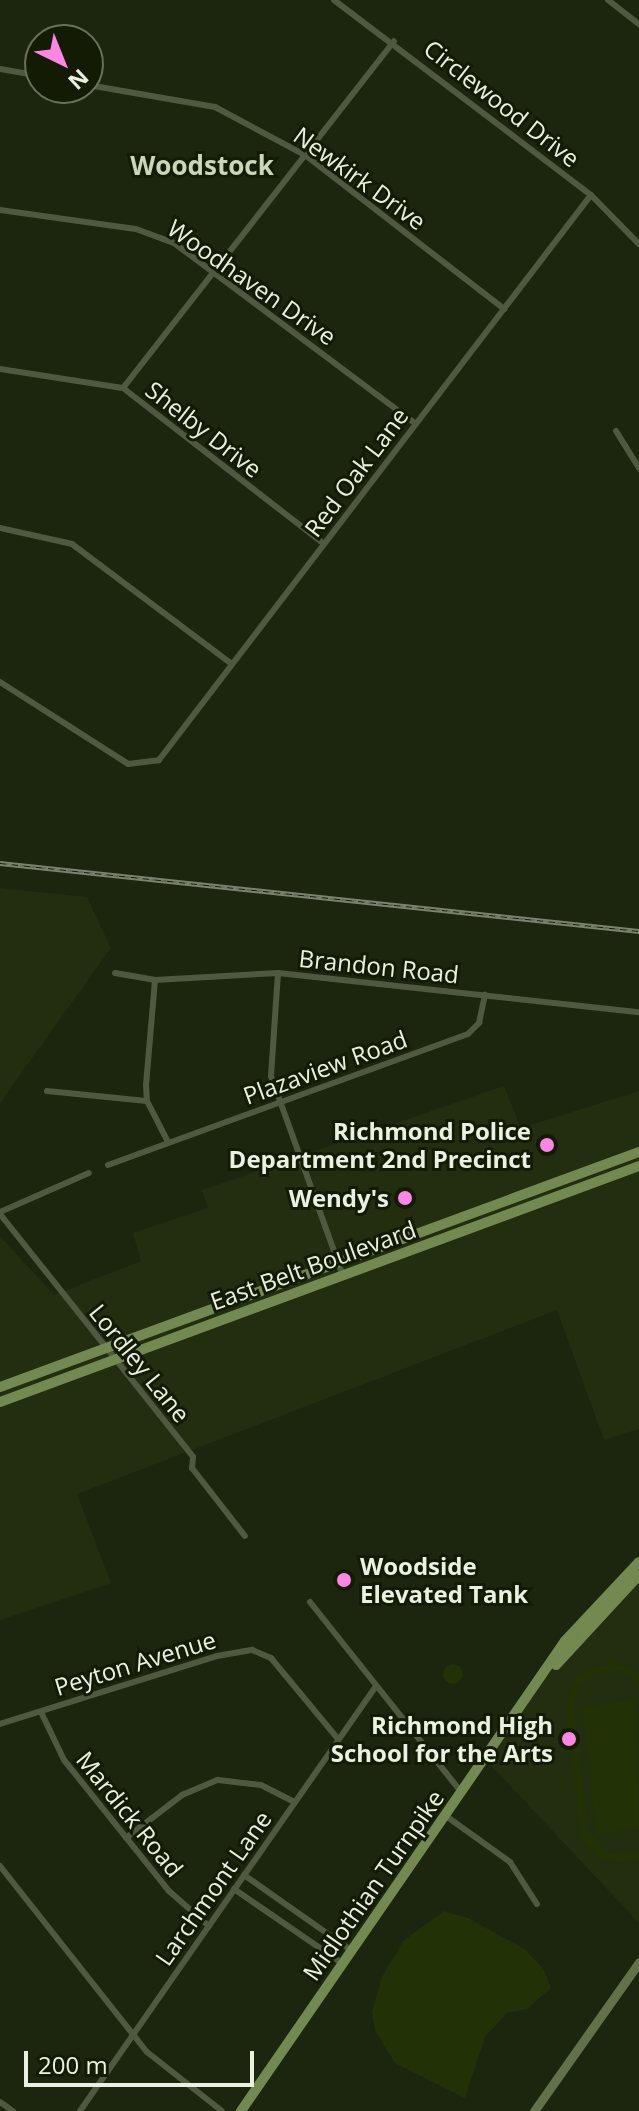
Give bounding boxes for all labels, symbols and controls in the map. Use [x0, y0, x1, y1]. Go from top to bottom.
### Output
north arrow [24, 24, 104, 104]
street label: Circlewood Drive [419, 33, 585, 173]
text: N [62, 63, 96, 97]
street label: Newkirk Drive [288, 120, 432, 236]
district label: Woodstock [130, 150, 274, 182]
street label: Woodhaven Drive [162, 213, 342, 351]
street label: Shelby Drive [140, 375, 268, 483]
street label: Red Oak Lane [298, 402, 414, 542]
street label: Brandon Road [298, 943, 460, 989]
street label: Plazaview Road [239, 1024, 411, 1110]
place label: Richmond Police Department 2nd Precinct [229, 1117, 531, 1173]
marker: Richmond Police Department 2nd Precinct [538, 1136, 556, 1154]
place label: Wendy's [289, 1184, 389, 1212]
marker: Wendy's [396, 1189, 414, 1207]
street label: East Belt Boulevard [206, 1214, 420, 1316]
street label: Lordley Lane [84, 1298, 196, 1428]
place label: Woodside Elevated Tank [360, 1552, 528, 1608]
marker: Woodside Elevated Tank [335, 1571, 353, 1589]
street label: Peyton Avenue [51, 1625, 219, 1701]
place label: Richmond High School for the Arts [331, 1711, 553, 1767]
marker: Richmond High School for the Arts [560, 1730, 578, 1748]
street label: Mardick Road [71, 1745, 189, 1883]
street label: Midlothian Turnpike [296, 1784, 450, 1986]
street label: Larchmont Lane [149, 1805, 277, 1971]
scale bar [28, 2035, 258, 2085]
text: 200 m [38, 2048, 108, 2081]

